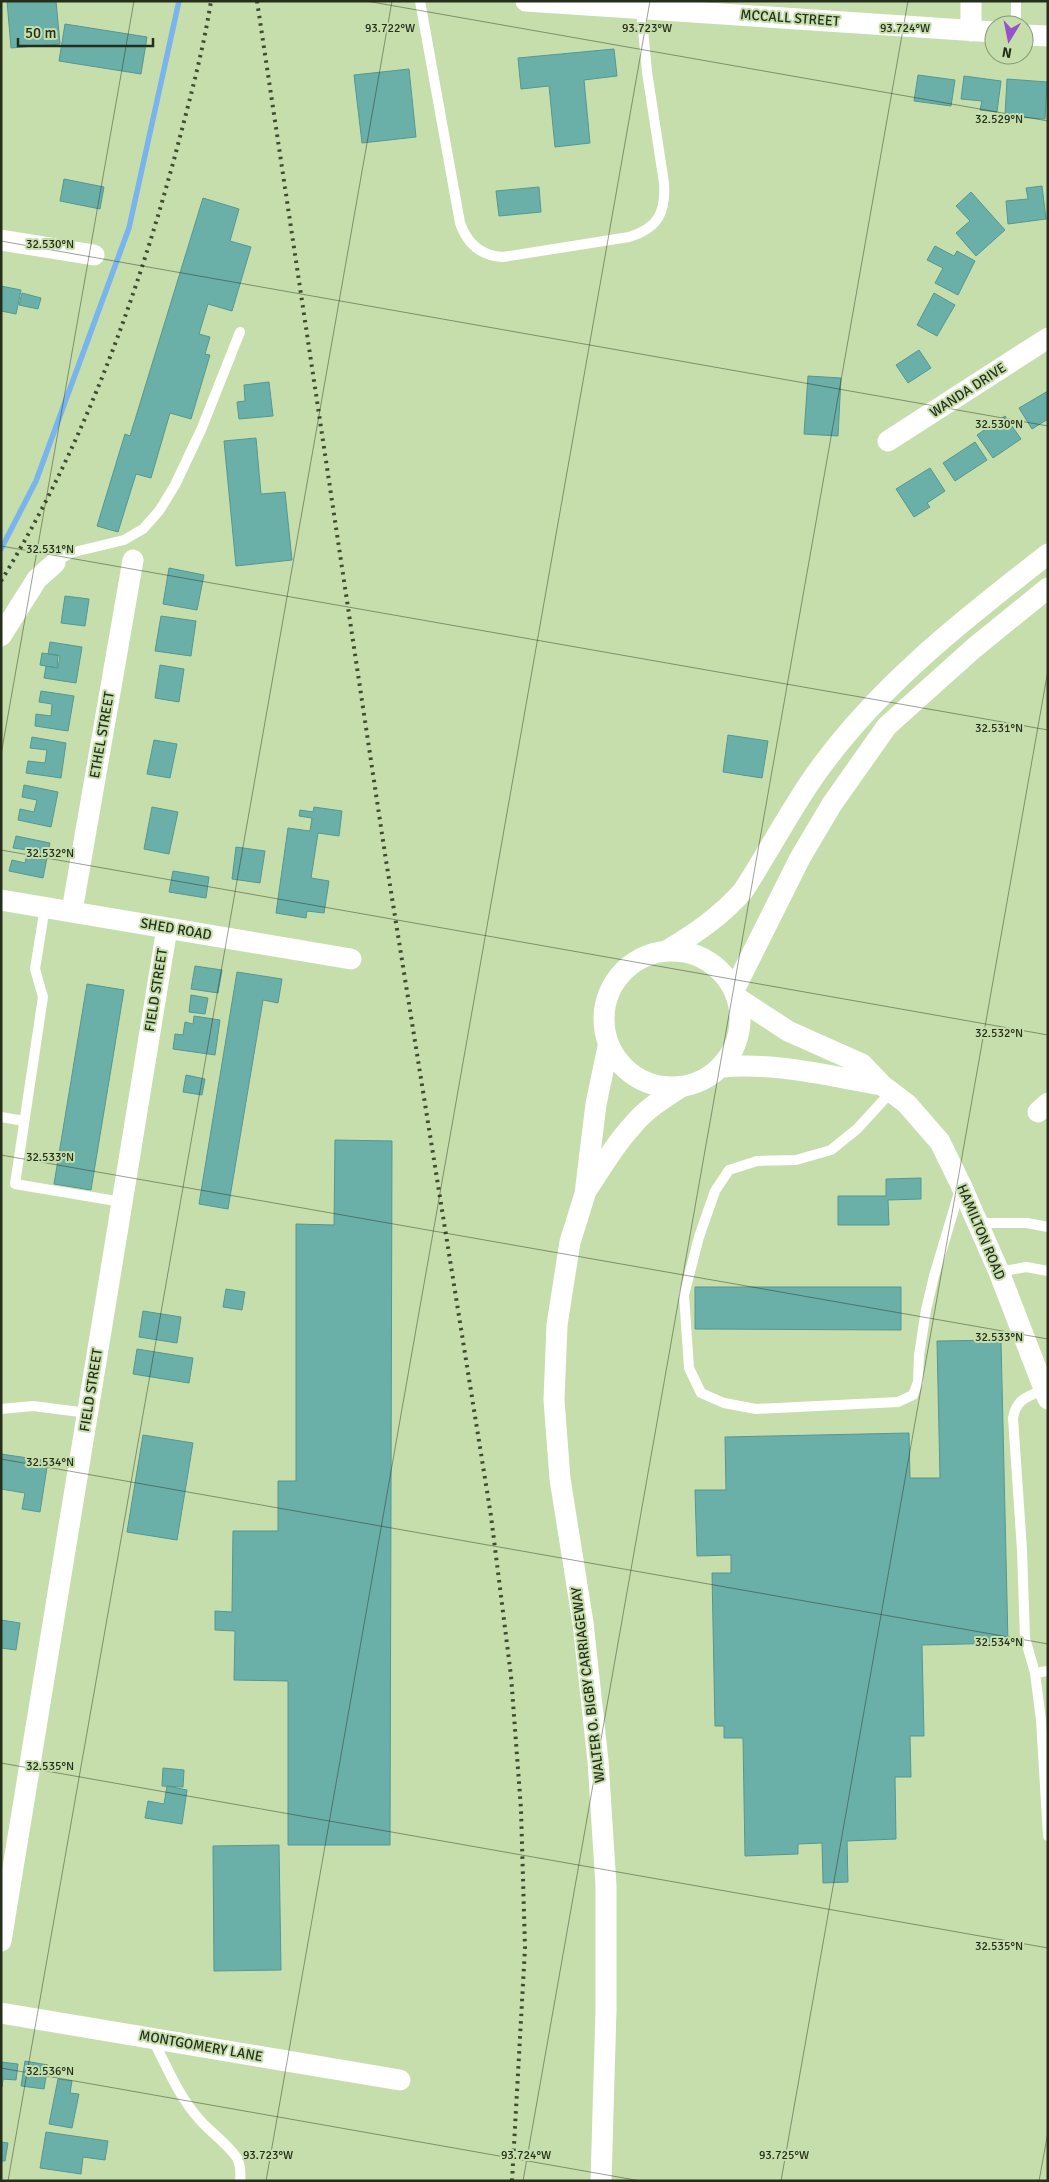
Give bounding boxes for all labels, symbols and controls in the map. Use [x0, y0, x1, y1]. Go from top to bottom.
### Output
street label: MCCALL STREET [740, 6, 840, 30]
scale bar [18, 15, 152, 47]
north arrow [984, 15, 1034, 65]
text: 93.722°W [365, 21, 415, 36]
text: 93.723°W [622, 21, 672, 36]
text: 93.724°W [880, 21, 930, 36]
text: 50 m [25, 24, 56, 42]
text: N [1001, 43, 1013, 62]
text: 32.529°N [975, 112, 1023, 127]
text: 32.530°N [26, 237, 74, 252]
street label: WANDA DRIVE [927, 359, 1009, 421]
text: 32.530°N [975, 417, 1023, 432]
text: 32.531°N [26, 542, 74, 557]
street label: ETHEL STREET [86, 690, 118, 780]
text: 32.531°N [975, 721, 1023, 736]
text: 32.532°N [26, 846, 74, 861]
street label: SHED ROAD [139, 914, 213, 944]
street label: FIELD STREET [141, 947, 171, 1033]
text: 32.532°N [975, 1026, 1023, 1041]
text: 32.533°N [26, 1150, 74, 1165]
street label: HAMILTON ROAD [953, 1182, 1009, 1282]
text: 32.533°N [975, 1330, 1023, 1345]
street label: FIELD STREET [76, 1347, 106, 1433]
text: 32.534°N [26, 1455, 74, 1470]
street label: WALTER O. BIGBY CARRIAGEWAY [568, 1586, 608, 1784]
text: 32.534°N [975, 1635, 1023, 1650]
text: 32.535°N [26, 1759, 74, 1774]
text: 32.535°N [975, 1939, 1023, 1954]
street label: MONTGOMERY LANE [138, 2027, 264, 2065]
text: 32.536°N [26, 2064, 74, 2079]
text: 93.723°W [243, 2148, 293, 2163]
text: 93.724°W [501, 2148, 551, 2163]
text: 93.725°W [759, 2148, 809, 2163]

